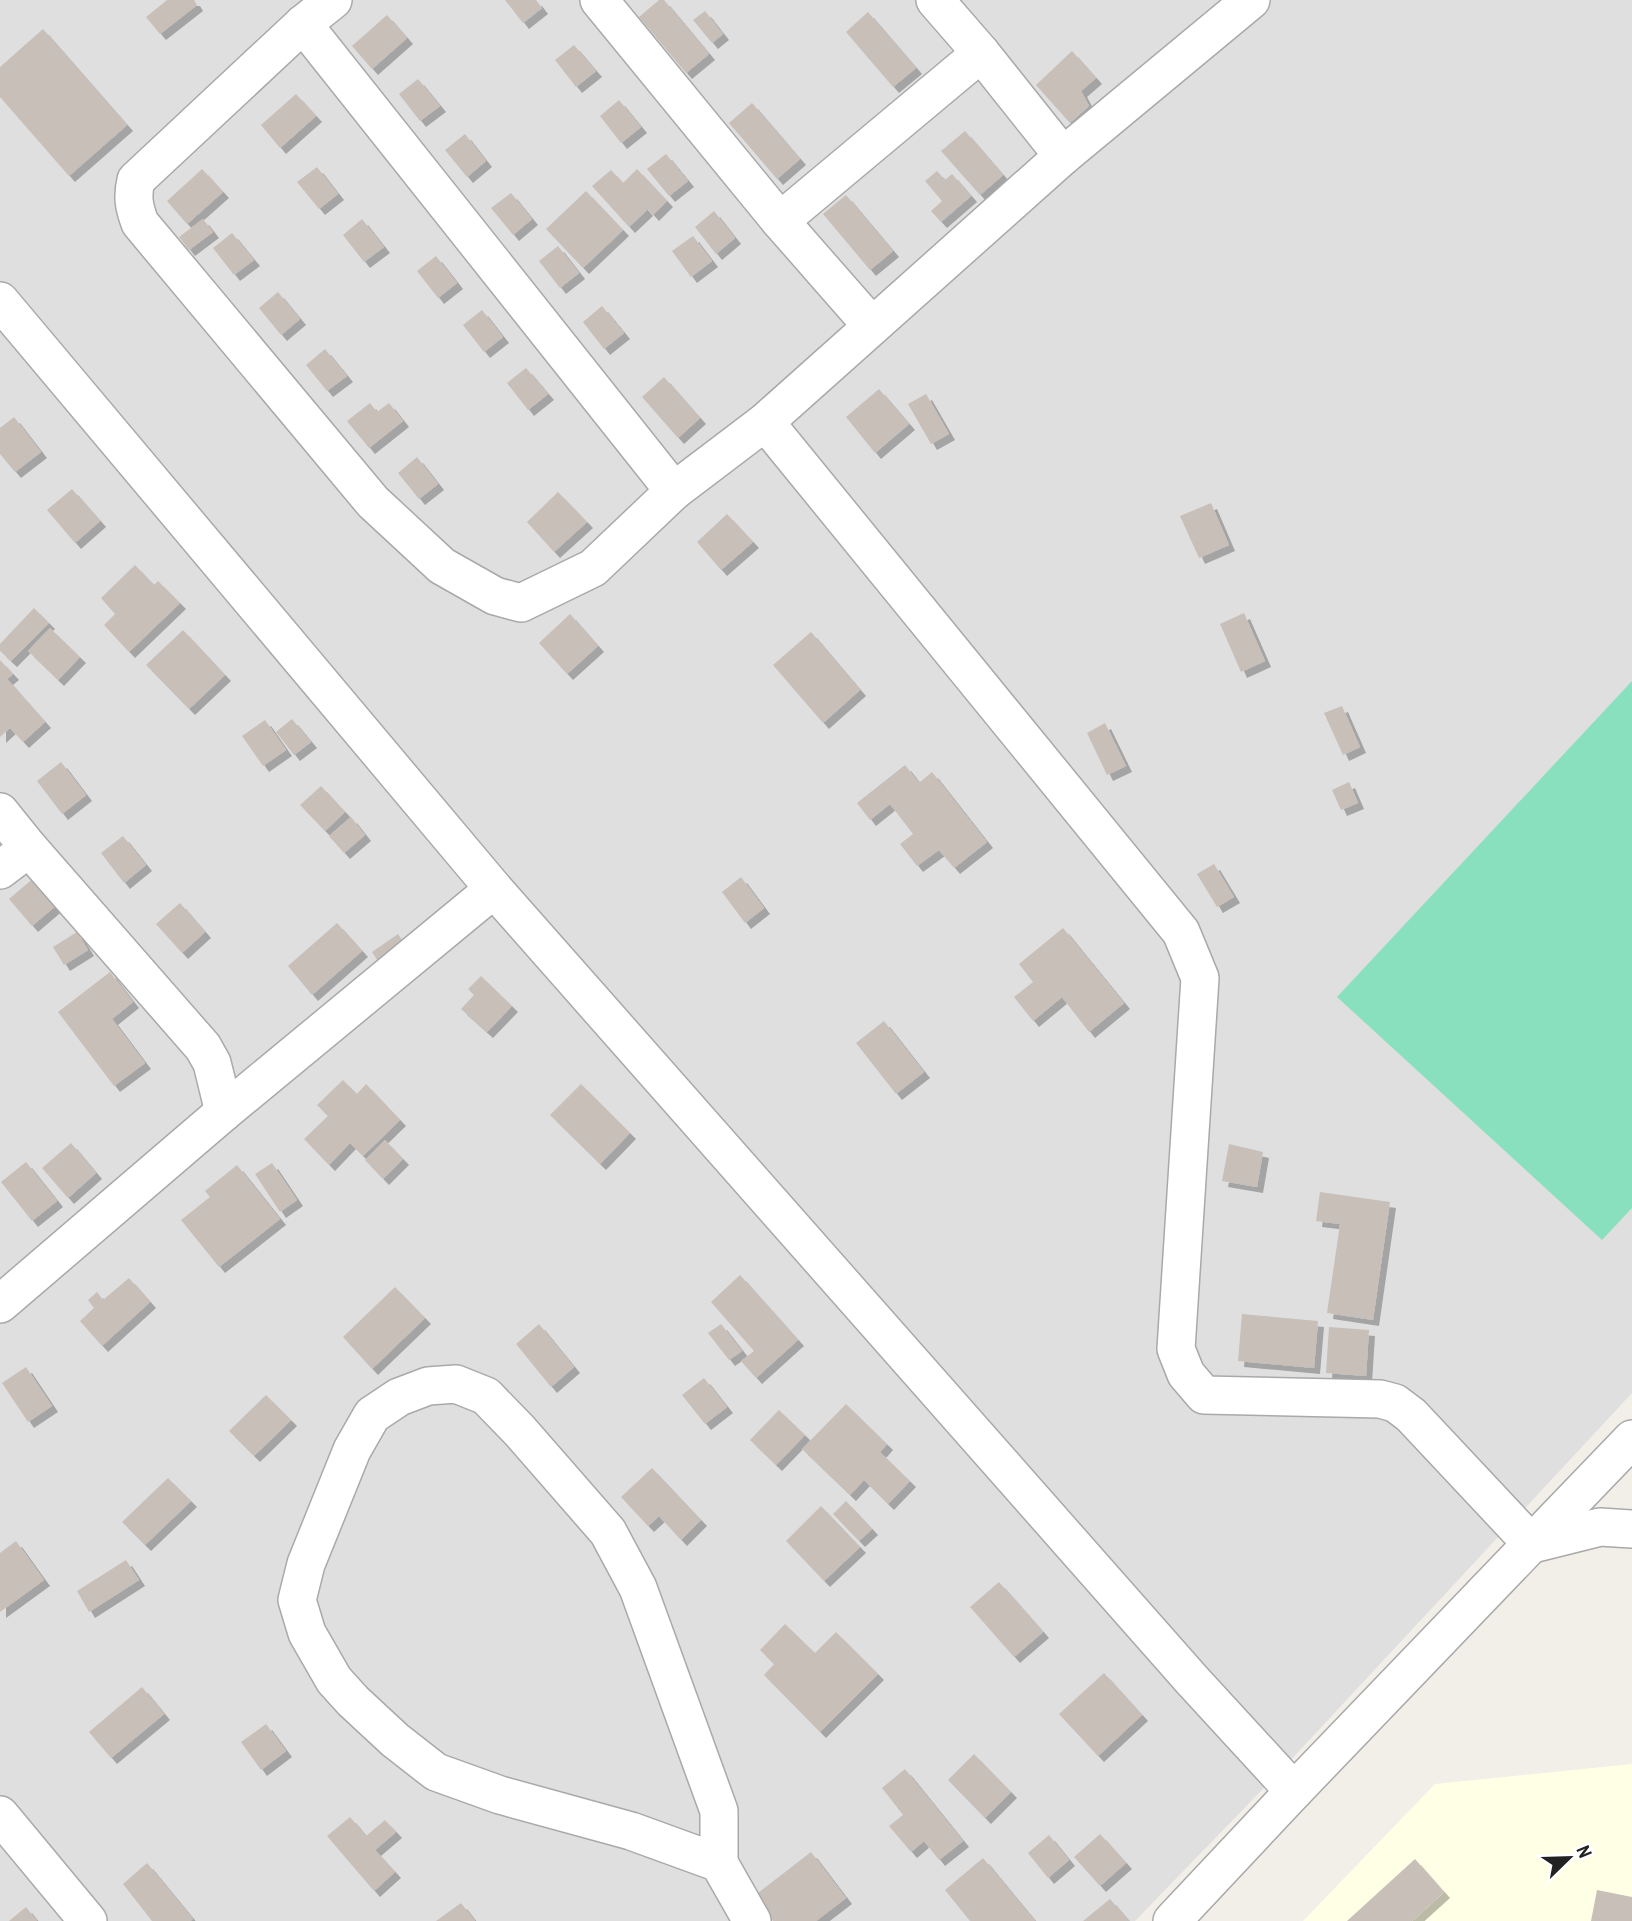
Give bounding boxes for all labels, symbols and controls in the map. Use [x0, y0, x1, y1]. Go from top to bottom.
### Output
north arrow [1534, 1823, 1604, 1893]
text: N [1570, 1841, 1599, 1862]

